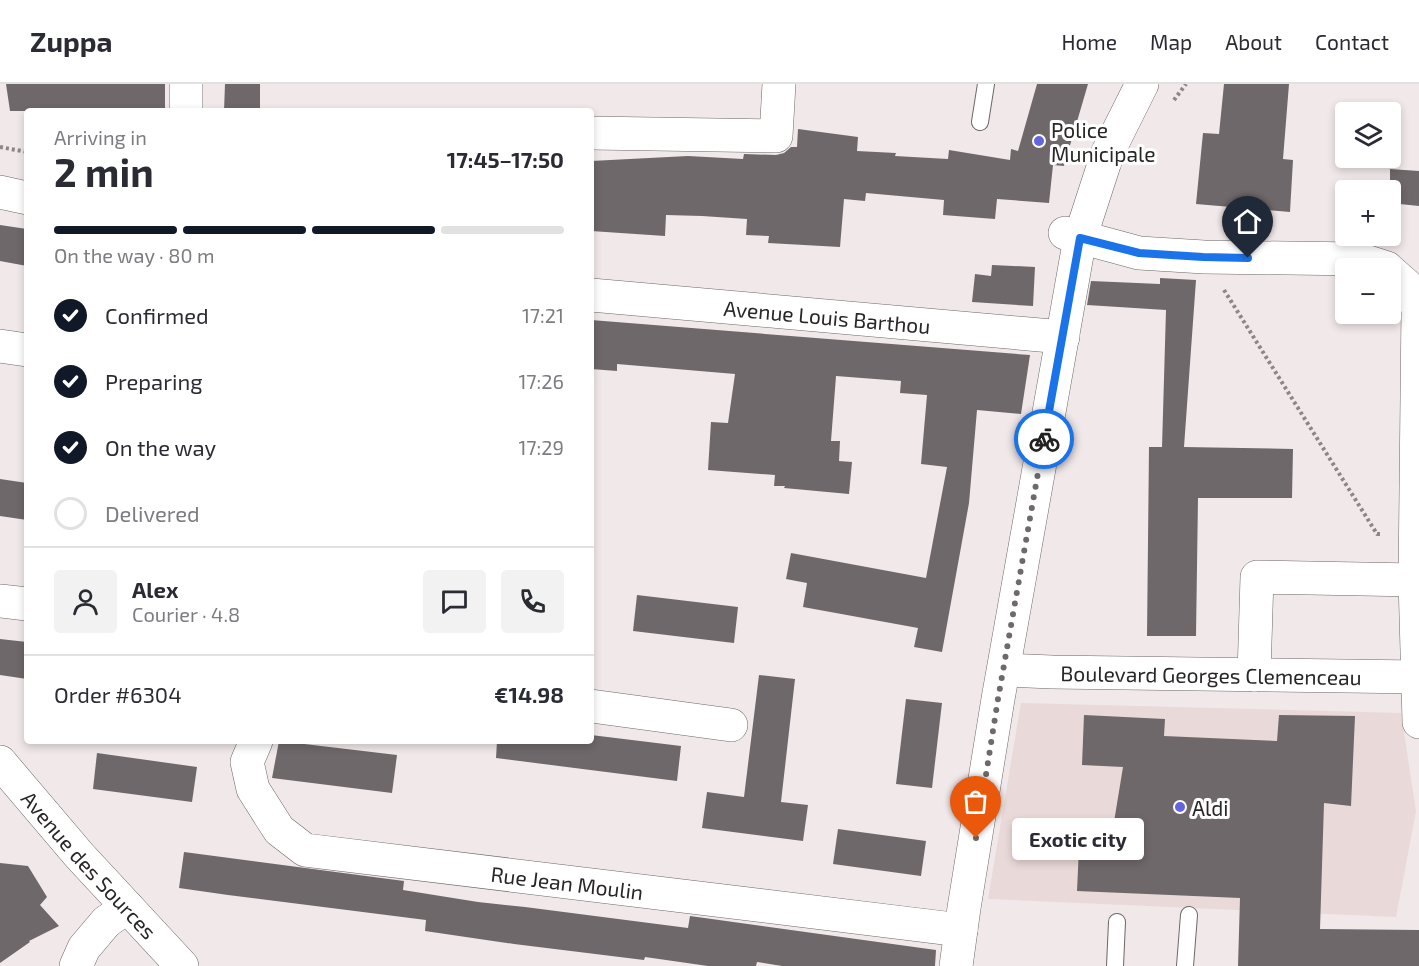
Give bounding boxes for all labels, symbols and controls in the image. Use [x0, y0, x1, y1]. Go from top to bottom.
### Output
text: Zuppa [30, 24, 113, 58]
text: Home [1061, 29, 1117, 54]
text: Map [1150, 29, 1192, 54]
text: About [1225, 29, 1282, 54]
text: Contact [1315, 29, 1389, 54]
map controls [1335, 102, 1401, 324]
button: layers [1335, 102, 1401, 168]
place label: Police Municipale [1051, 117, 1156, 166]
text: Arriving in [54, 125, 147, 149]
marker: Police Municipale [1032, 134, 1046, 148]
text: 17:45–17:50 [447, 146, 564, 172]
text: 2 min [54, 148, 154, 195]
button: + [1335, 180, 1401, 246]
pin [1222, 196, 1273, 258]
icon: home [1231, 205, 1264, 238]
text: On the way · 80 m [54, 243, 214, 267]
button: − [1335, 258, 1401, 324]
street label: Avenue Louis Barthou [723, 294, 932, 338]
icon: check [54, 299, 87, 332]
text: Confirmed [105, 302, 209, 328]
text: 17:21 [522, 303, 564, 327]
icon: check [54, 365, 87, 398]
text: Preparing [105, 368, 203, 394]
text: 17:26 [518, 369, 564, 393]
courier [1014, 409, 1074, 469]
icon: bike [1028, 423, 1061, 456]
icon: check [54, 431, 87, 464]
text: On the way [105, 434, 216, 460]
text: 17:29 [518, 435, 564, 459]
text: Delivered [105, 500, 200, 526]
button: person [54, 570, 117, 633]
button: chat [423, 570, 486, 633]
button: phone [501, 570, 564, 633]
text: Alex [132, 576, 178, 602]
text: Courier · 4.8 [132, 602, 240, 626]
street label: Boulevard Georges Clemenceau [1060, 660, 1362, 689]
text: Order #6304 [54, 681, 182, 707]
text: €14.98 [494, 681, 564, 707]
pin [950, 776, 1001, 838]
street label: Avenue des Sources [17, 785, 162, 943]
icon: bag [959, 785, 992, 818]
place label: Aldi [1192, 795, 1229, 820]
marker: Aldi [1173, 800, 1187, 814]
callout: Exotic city [1012, 817, 1144, 859]
text: Exotic city [1029, 827, 1127, 851]
street label: Rue Jean Moulin [490, 860, 645, 904]

